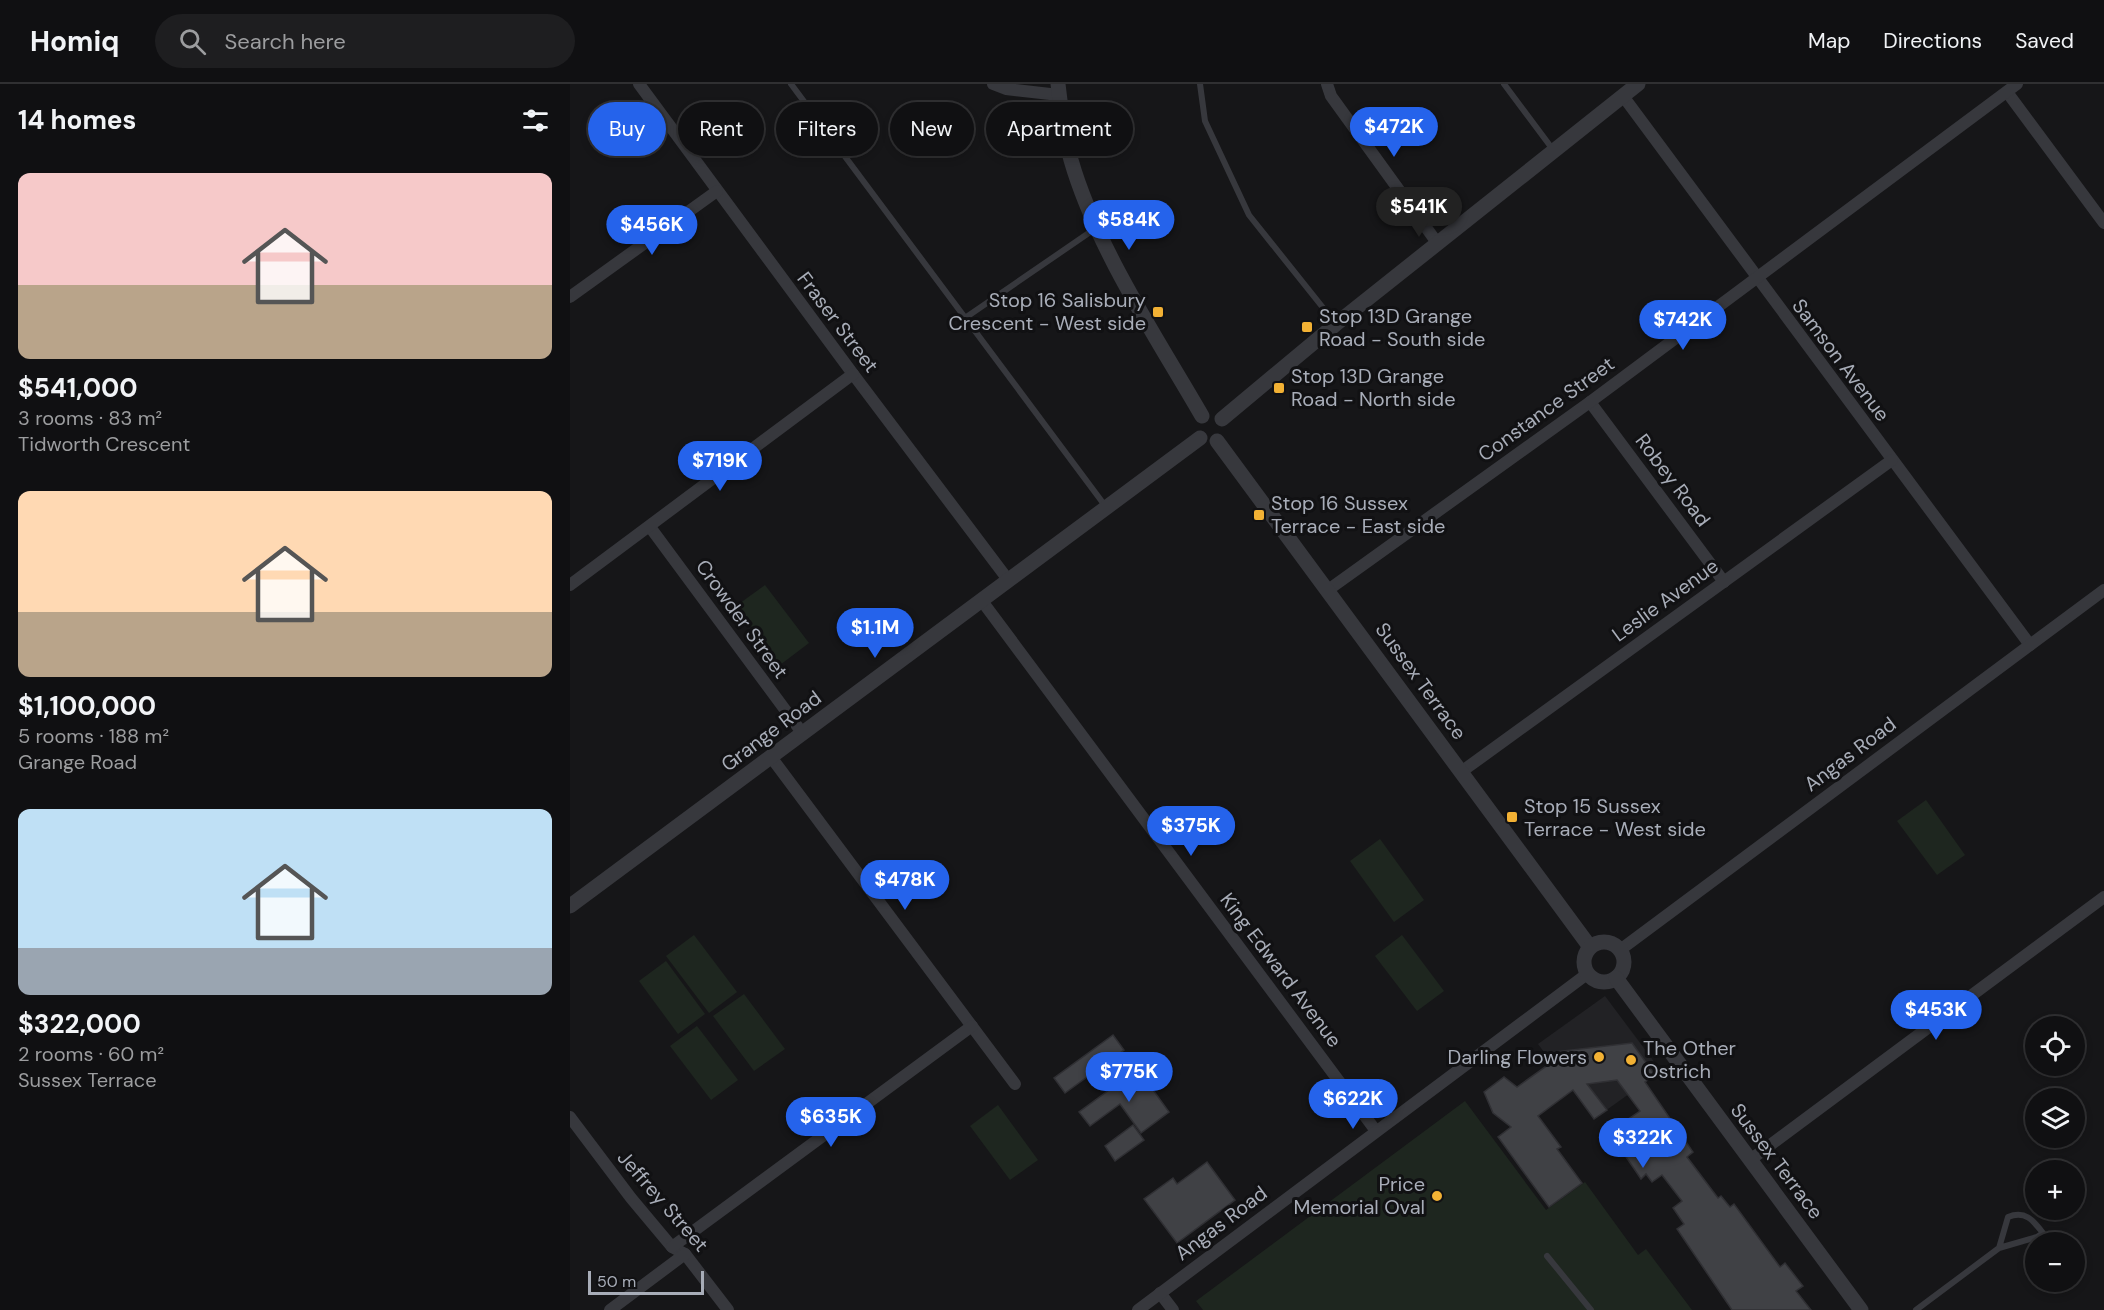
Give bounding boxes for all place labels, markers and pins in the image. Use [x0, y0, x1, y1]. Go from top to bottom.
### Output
pin: $472K [1352, 107, 1436, 158]
pin: $541K [1377, 187, 1461, 238]
pin: $584K [1087, 200, 1171, 251]
pin: $456K [610, 205, 694, 256]
place label: Stop 16 Salisbury Crescent - West side [948, 287, 1146, 336]
pin: $742K [1641, 300, 1725, 351]
place label: Stop 13D Grange Road - South side [1319, 303, 1485, 352]
marker: Stop 16 Salisbury Crescent - West side [1151, 305, 1165, 319]
marker: Stop 13D Grange Road - South side [1300, 320, 1314, 334]
place label: Stop 13D Grange Road - North side [1291, 363, 1456, 412]
marker: Stop 13D Grange Road - North side [1272, 381, 1286, 395]
pin: $719K [678, 441, 762, 492]
place label: Stop 16 Sussex Terrace - East side [1271, 490, 1445, 539]
marker: Stop 16 Sussex Terrace - East side [1252, 508, 1266, 522]
pin: $1.1M [833, 608, 917, 659]
place label: Stop 15 Sussex Terrace - West side [1524, 793, 1706, 842]
pin: $375K [1149, 806, 1233, 857]
marker: Stop 15 Sussex Terrace - West side [1505, 810, 1519, 824]
pin: $478K [863, 860, 947, 911]
pin: $453K [1894, 990, 1978, 1041]
place label: The Other Ostrich [1643, 1035, 1736, 1084]
place label: Darling Flowers [1447, 1044, 1587, 1070]
marker: Darling Flowers [1592, 1050, 1606, 1064]
pin: $775K [1087, 1052, 1171, 1103]
marker: The Other Ostrich [1624, 1053, 1638, 1067]
pin: $622K [1311, 1079, 1395, 1130]
pin: $635K [789, 1097, 873, 1148]
pin: $322K [1601, 1118, 1685, 1169]
place label: Price Memorial Oval [1293, 1171, 1425, 1220]
marker: Price Memorial Oval [1430, 1189, 1444, 1203]

